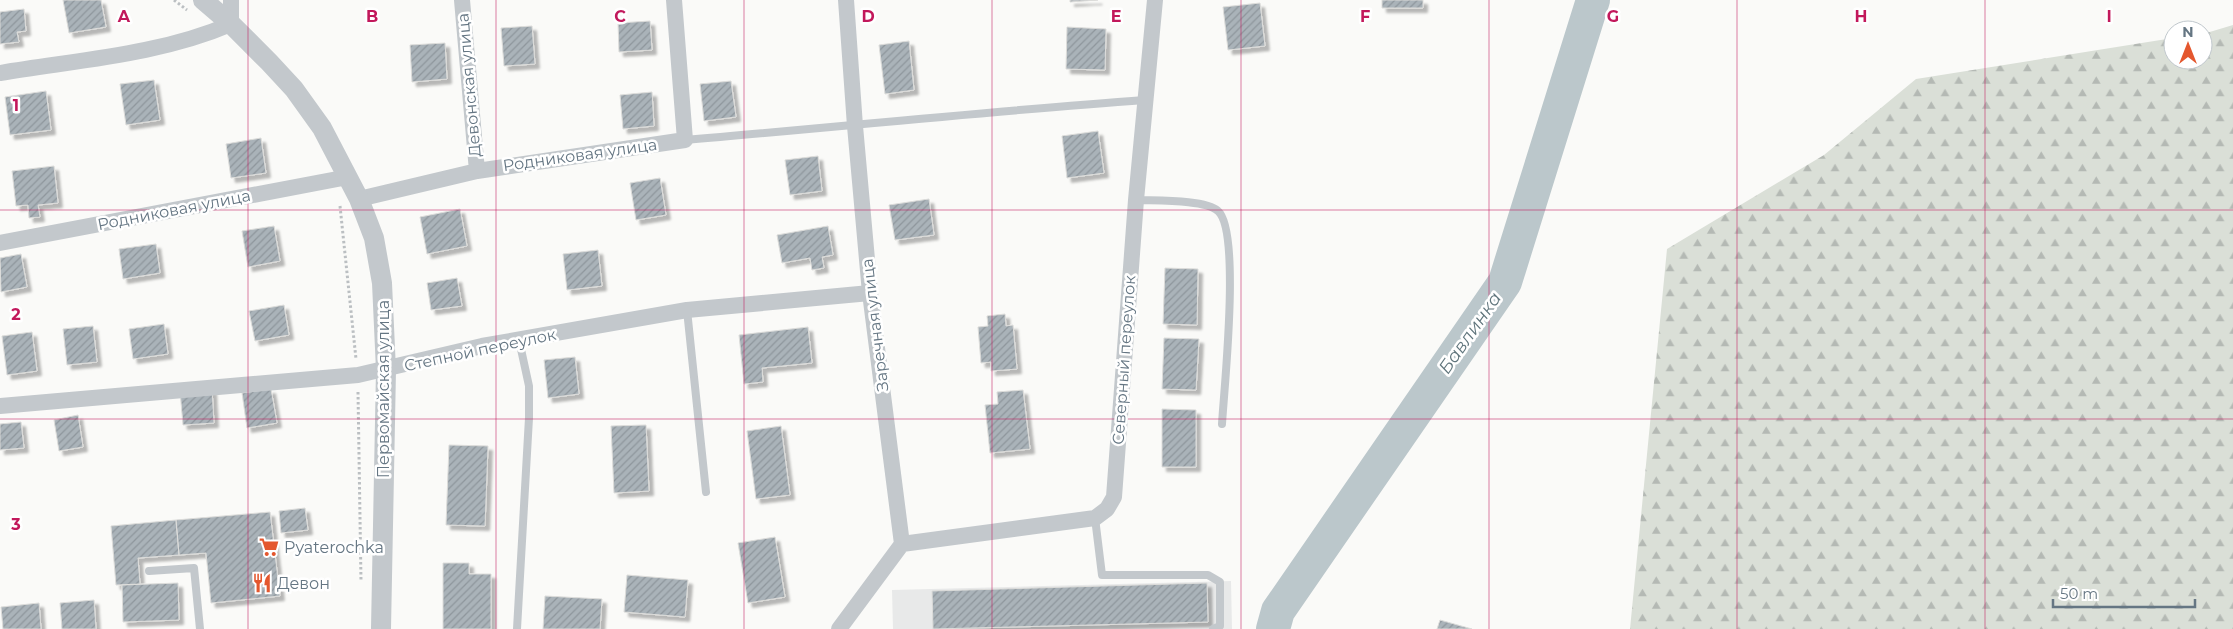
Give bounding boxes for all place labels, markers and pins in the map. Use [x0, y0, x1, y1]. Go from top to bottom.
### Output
supermarket icon: Pyaterochka [258, 536, 280, 558]
place label: Pyaterochka [284, 538, 384, 557]
restaurant icon: Девон [251, 572, 273, 594]
place label: Девон [277, 574, 330, 593]

